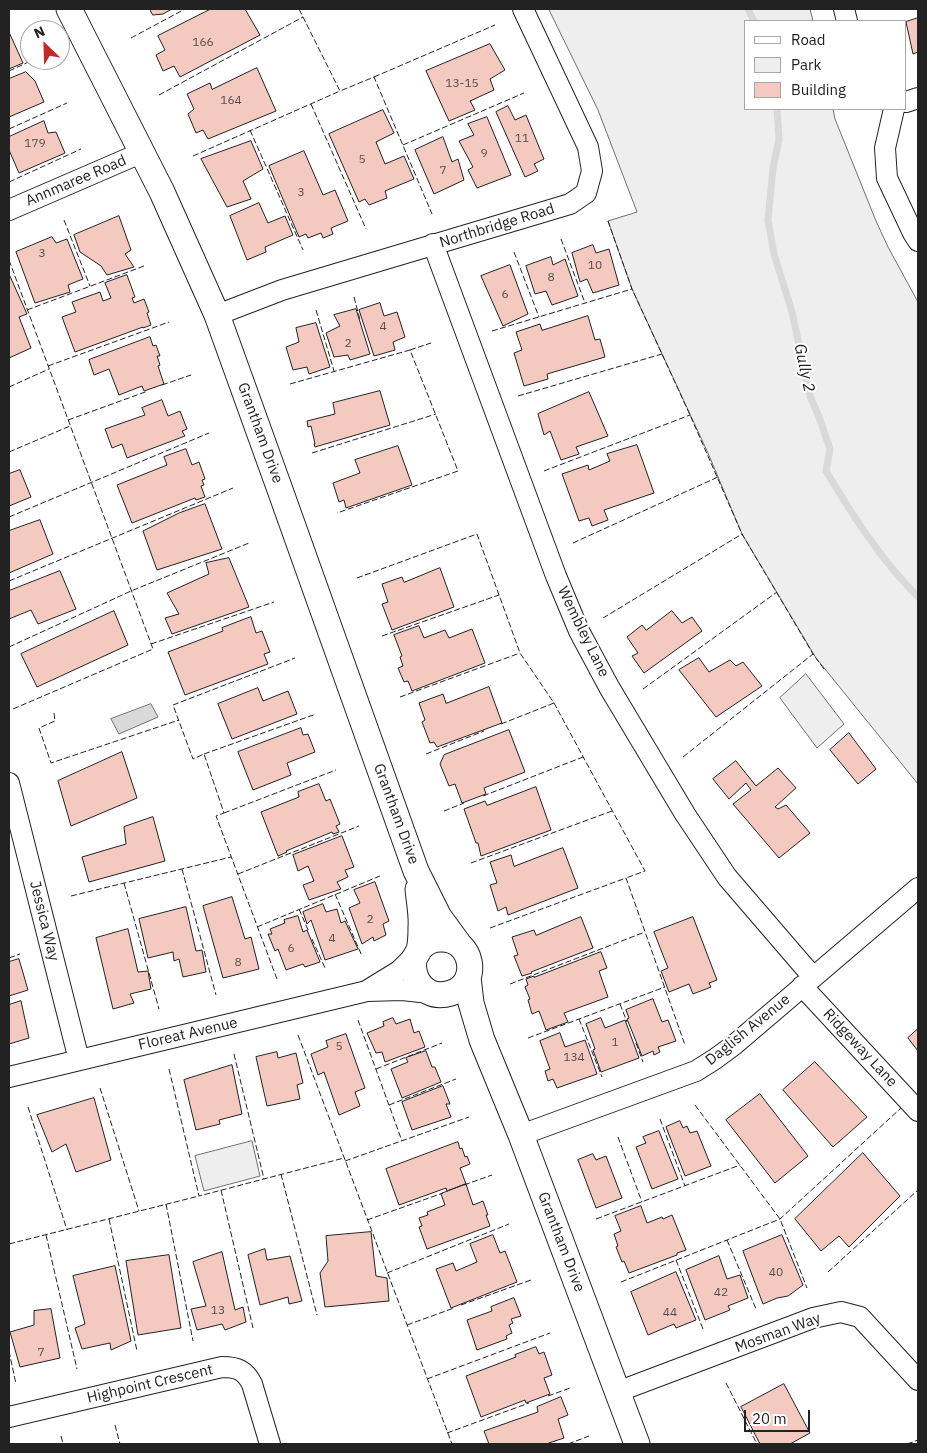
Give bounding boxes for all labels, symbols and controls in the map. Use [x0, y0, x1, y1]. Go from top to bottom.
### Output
north arrow [20, 20, 70, 70]
legend [744, 20, 907, 110]
text: N [31, 22, 48, 42]
text: Road [791, 30, 826, 49]
house number: 166 [192, 36, 214, 50]
text: Park [791, 55, 821, 74]
house number: 13-15 [445, 77, 479, 91]
text: Building [791, 80, 846, 99]
house number: 164 [220, 94, 242, 108]
house number: 11 [515, 132, 529, 146]
house number: 179 [24, 137, 46, 151]
house number: 9 [480, 147, 488, 161]
street label: Annmaree Road [23, 152, 129, 210]
house number: 5 [358, 153, 366, 167]
house number: 7 [439, 164, 447, 178]
house number: 3 [297, 186, 305, 200]
street label: Northbridge Road [437, 200, 557, 252]
house number: 3 [38, 247, 46, 261]
house number: 10 [588, 259, 602, 273]
house number: 8 [547, 271, 555, 285]
house number: 6 [501, 288, 509, 302]
house number: 4 [379, 320, 387, 334]
house number: 2 [344, 337, 352, 351]
water label: Gully 2 [790, 342, 818, 394]
street label: Grantham Drive [233, 380, 287, 486]
street label: Wembley Lane [553, 584, 613, 680]
street label: Grantham Drive [369, 761, 423, 867]
street label: Jessica Way [25, 879, 63, 963]
house number: 2 [366, 913, 374, 927]
house number: 4 [328, 932, 336, 946]
house number: 6 [287, 942, 295, 956]
house number: 8 [234, 956, 242, 970]
street label: Daglish Avenue [702, 991, 794, 1069]
street label: Ridgeway Lane [819, 1005, 901, 1091]
street label: Floreat Avenue [137, 1014, 239, 1054]
house number: 1 [611, 1036, 619, 1050]
house number: 5 [335, 1040, 343, 1054]
house number: 134 [563, 1051, 585, 1065]
street label: Grantham Drive [534, 1189, 588, 1295]
house number: 40 [769, 1266, 783, 1280]
house number: 42 [714, 1286, 728, 1300]
house number: 13 [211, 1304, 225, 1318]
house number: 44 [663, 1306, 677, 1320]
street label: Mosman Way [733, 1309, 823, 1357]
house number: 7 [37, 1346, 45, 1360]
street label: Highpoint Crescent [85, 1361, 215, 1407]
scale bar [747, 1400, 813, 1432]
text: 20 m [752, 1409, 787, 1428]

